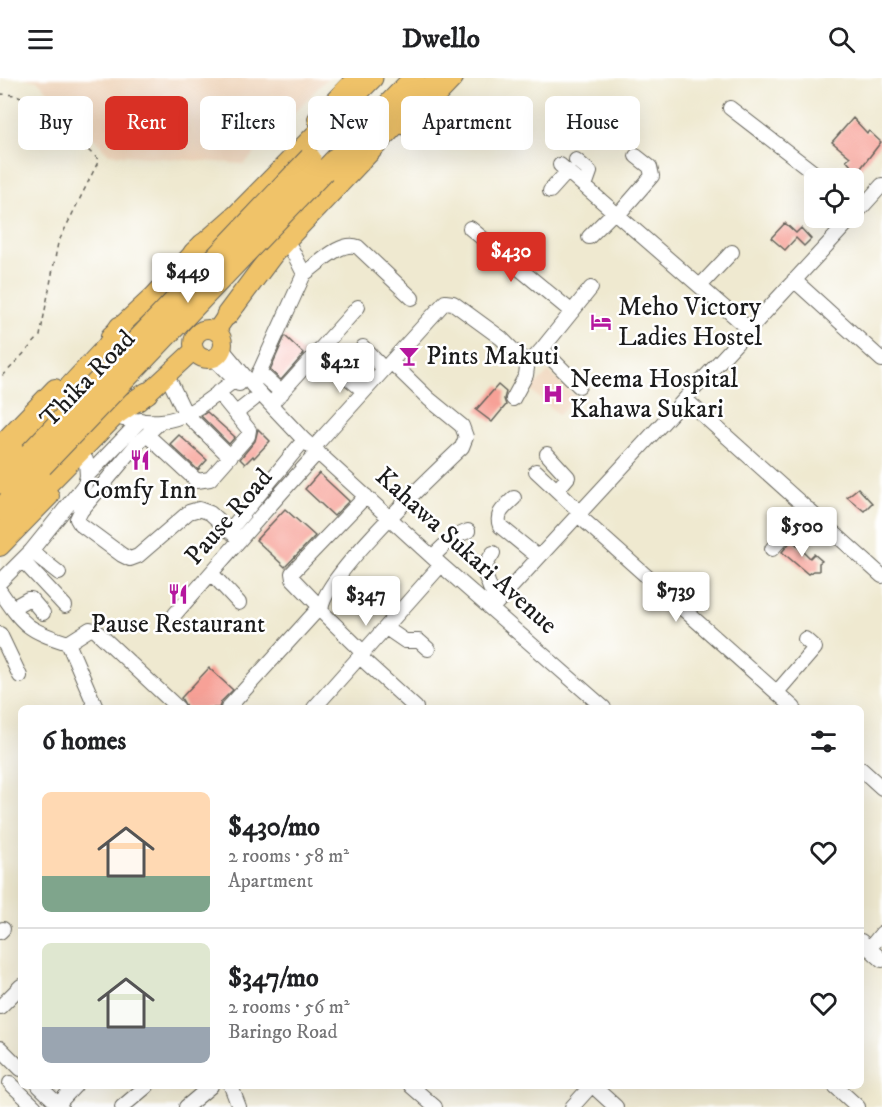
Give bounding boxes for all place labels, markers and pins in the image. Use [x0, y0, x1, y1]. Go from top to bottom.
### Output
pin: $430 [475, 232, 547, 283]
pin: $449 [152, 253, 224, 304]
place label: Meho Victory Ladies Hostel [618, 291, 762, 354]
hotel icon: Meho Victory Ladies Hostel [589, 310, 613, 334]
place label: Pints Makuti [426, 340, 559, 373]
pin: $421 [304, 343, 376, 394]
bar icon: Pints Makuti [397, 344, 421, 368]
place label: Neema Hospital Kahawa Sukari [570, 363, 738, 426]
hospital icon: Neema Hospital Kahawa Sukari [541, 382, 565, 406]
restaurant icon: Comfy Inn [128, 448, 152, 472]
place label: Comfy Inn [83, 474, 197, 507]
pin: $500 [766, 507, 838, 558]
pin: $739 [640, 572, 712, 623]
pin: $347 [330, 576, 402, 627]
restaurant icon: Pause Restaurant [166, 582, 190, 606]
place label: Pause Restaurant [91, 608, 265, 641]

